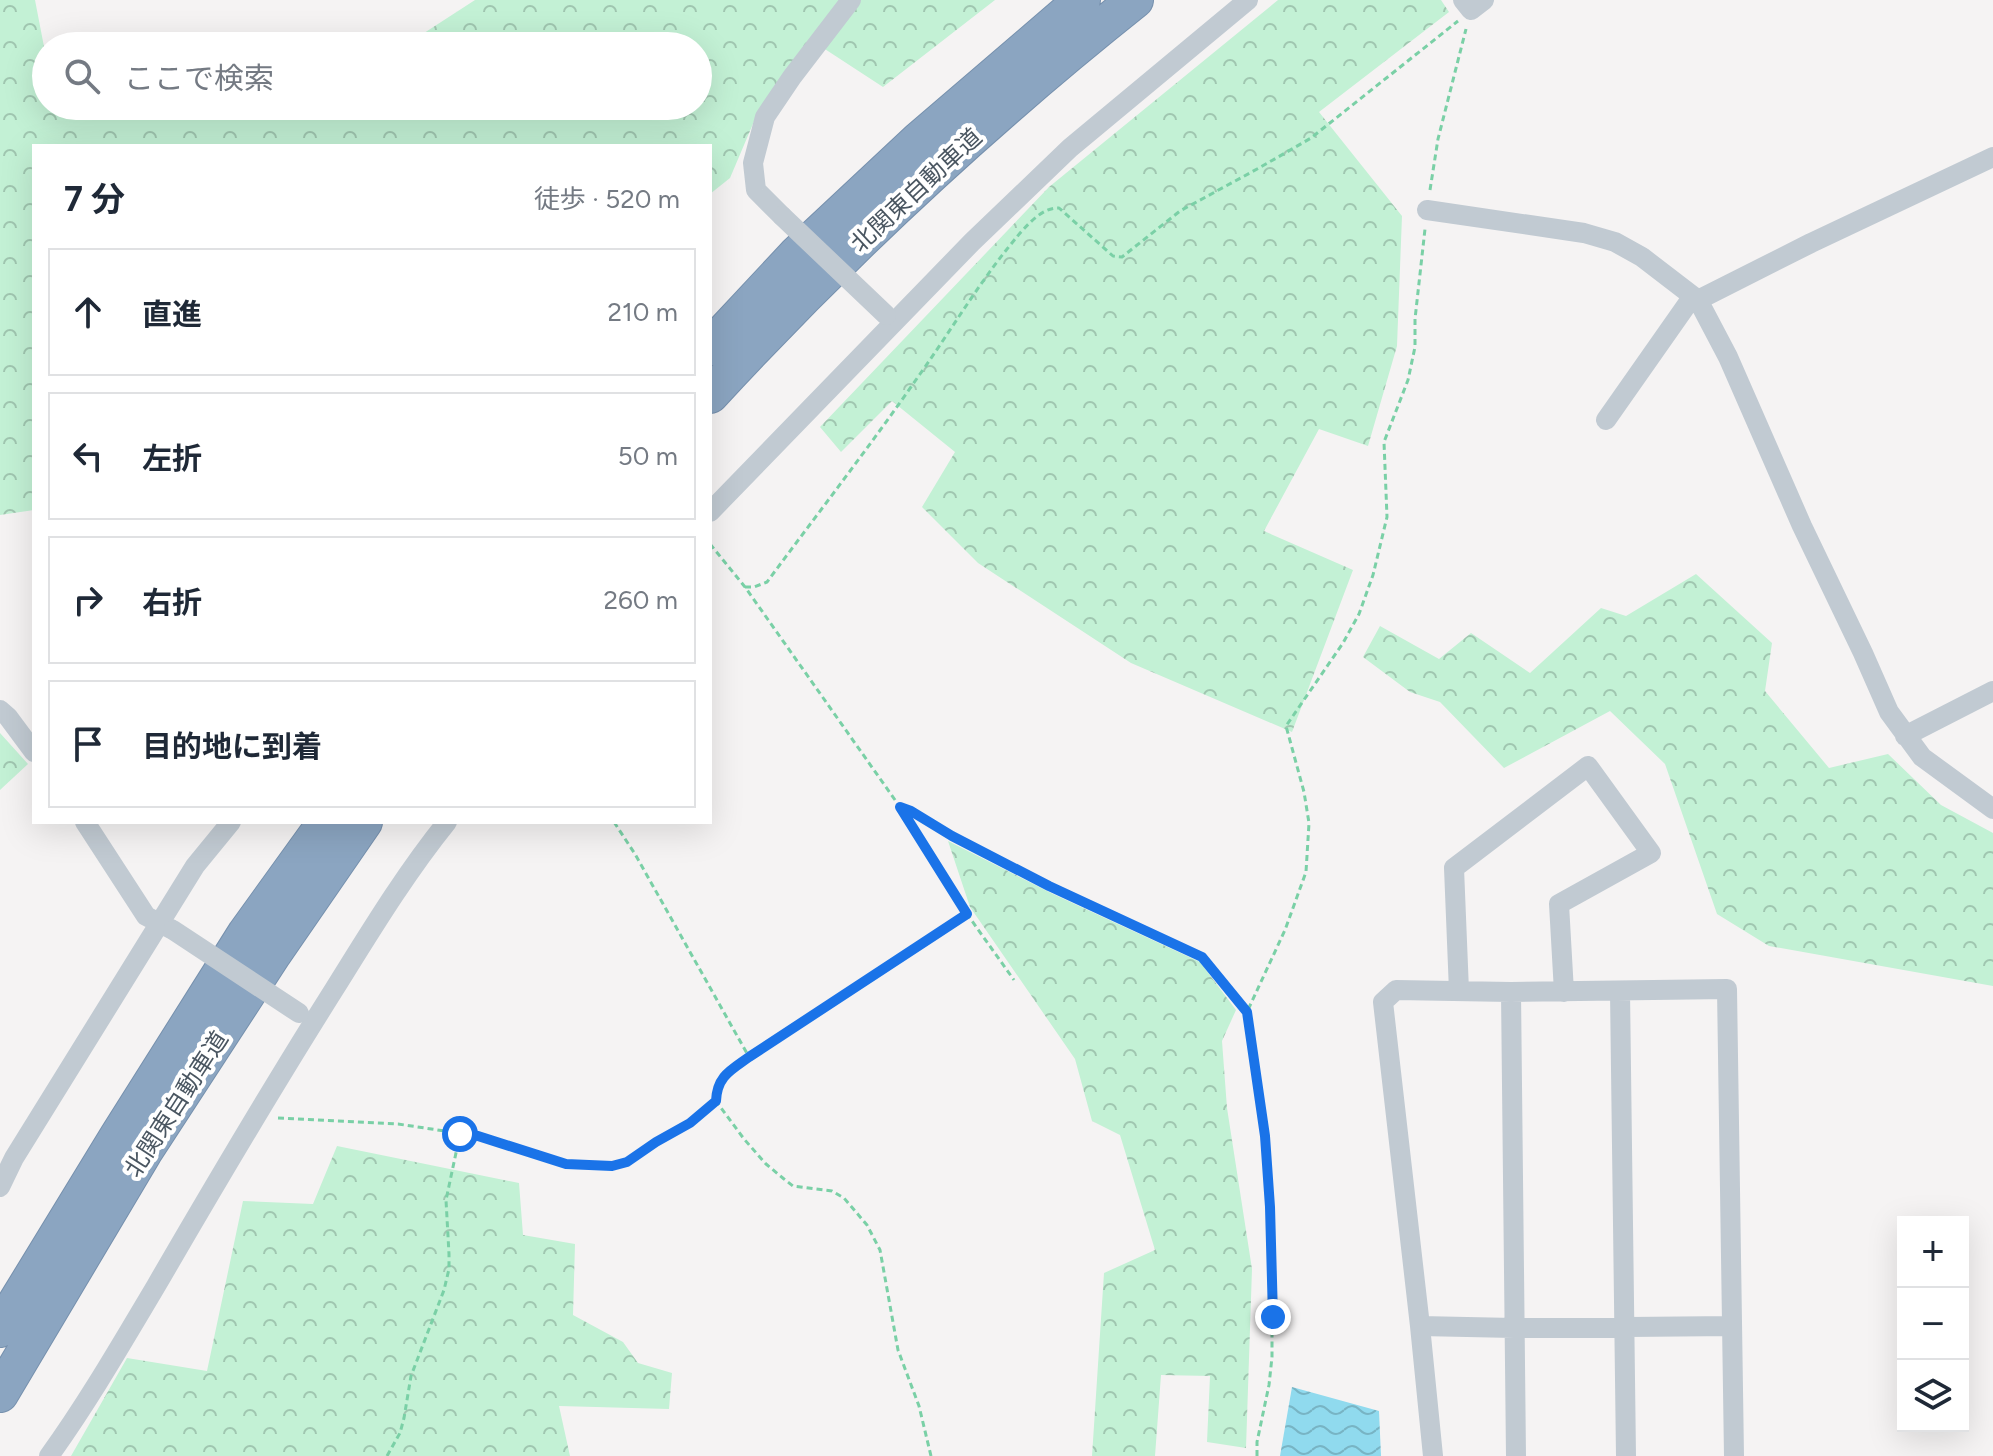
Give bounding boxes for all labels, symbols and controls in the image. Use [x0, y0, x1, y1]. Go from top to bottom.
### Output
search box [32, 32, 712, 120]
icon: search [60, 54, 104, 98]
text: ここで検索 [124, 60, 274, 97]
street label: 北関東自動車道 [845, 122, 987, 258]
text: 7 分 [64, 179, 125, 220]
text: 徒歩 · 520 m [534, 183, 680, 215]
icon: ahead [66, 290, 110, 334]
text: 直進 [142, 296, 202, 333]
text: 210 m [608, 296, 678, 328]
icon: left [66, 434, 110, 478]
text: 左折 [142, 440, 202, 477]
text: 50 m [618, 440, 678, 472]
icon: right [66, 578, 110, 622]
text: 右折 [142, 584, 202, 621]
text: 260 m [604, 584, 678, 616]
icon: arrive [66, 722, 110, 766]
text: 目的地に到着 [142, 728, 322, 765]
street label: 北関東自動車道 [118, 1026, 234, 1182]
route start [442, 1116, 478, 1152]
map controls [1897, 1216, 1969, 1432]
button: + [1897, 1216, 1969, 1288]
button: − [1897, 1288, 1969, 1360]
route end [1255, 1299, 1291, 1335]
button: layers [1897, 1360, 1969, 1432]

